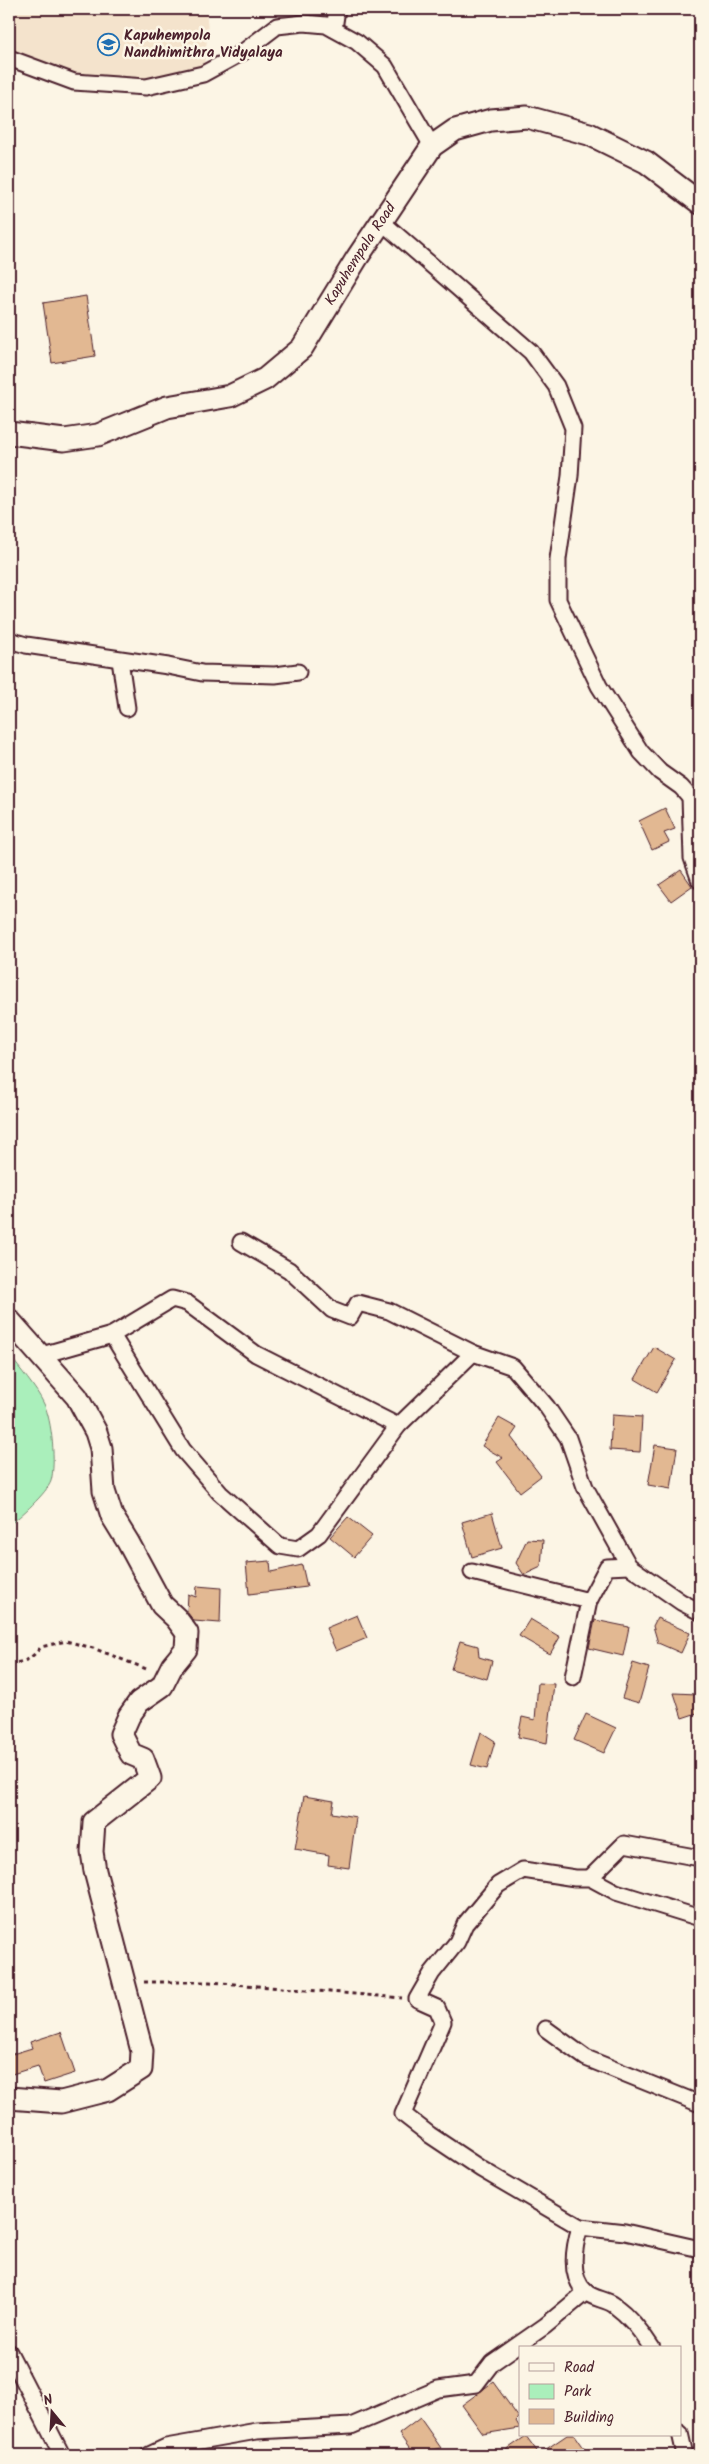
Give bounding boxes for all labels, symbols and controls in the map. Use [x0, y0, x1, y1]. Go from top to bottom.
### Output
place label: Kapuhempola Nandhimithra Vidyalaya [124, 24, 283, 65]
school or university icon: Kapuhempola Nandhimithra Vidyalaya [96, 33, 120, 57]
street label: Kapuhempala Road [319, 198, 403, 310]
legend [519, 2346, 682, 2436]
text: Road [564, 2356, 595, 2380]
text: Park [564, 2380, 592, 2404]
north arrow [28, 2386, 78, 2436]
text: N [41, 2389, 56, 2412]
text: Building [564, 2406, 614, 2430]

